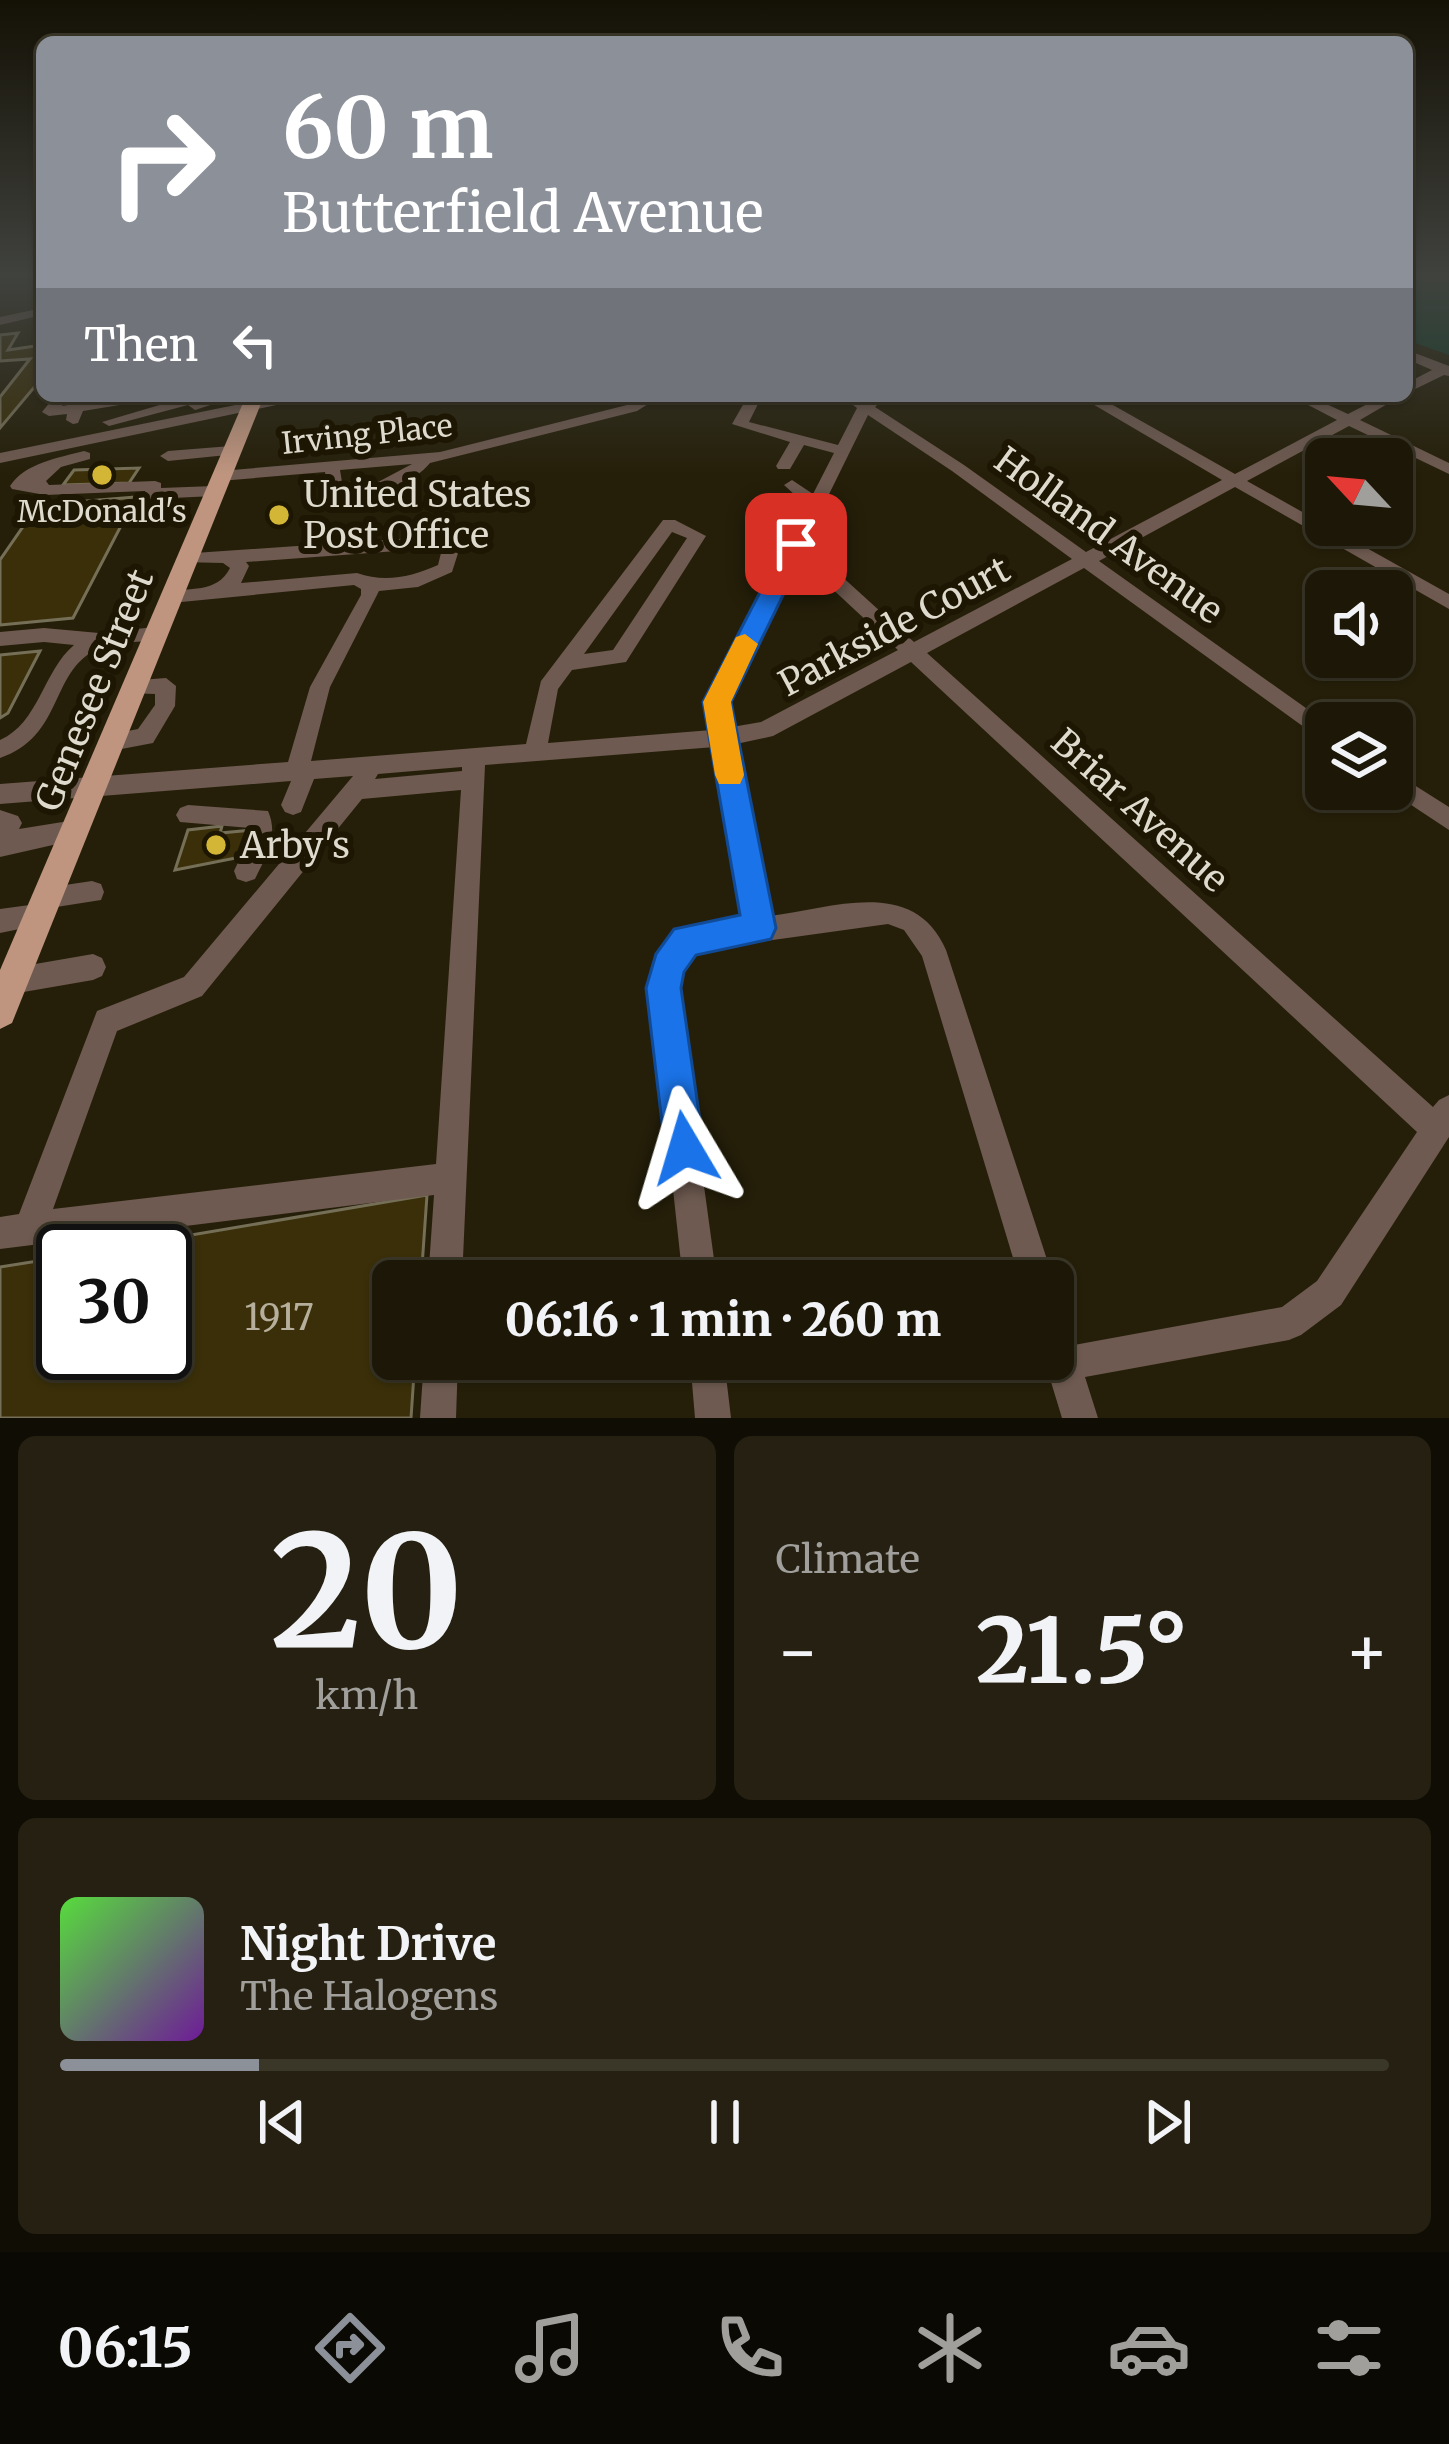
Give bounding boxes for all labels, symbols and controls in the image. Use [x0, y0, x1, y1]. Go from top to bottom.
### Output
text: 60 m [282, 75, 493, 181]
icon: right [84, 84, 240, 240]
text: Butterfield Avenue [282, 179, 763, 247]
icon: left [222, 312, 288, 378]
text: Then [84, 317, 198, 373]
street label: Irving Place [280, 406, 454, 462]
street label: Holland Avenue [986, 438, 1232, 633]
north arrow [1305, 438, 1413, 546]
map controls [1305, 438, 1413, 810]
marker: McDonald's [89, 462, 115, 488]
place label: United States Post Office [303, 472, 531, 558]
place label: McDonald's [17, 492, 187, 530]
pin [745, 493, 847, 595]
marker: United States Post Office [266, 502, 292, 528]
icon: arrive [763, 511, 829, 577]
street label: Parkside Court [771, 547, 1017, 706]
street label: Genesee Street [26, 563, 163, 817]
button: sound [1305, 570, 1413, 678]
button: layers [1305, 702, 1413, 810]
street label: Briar Avenue [1042, 719, 1237, 901]
place label: Arby's [239, 823, 350, 868]
marker: Arby's [203, 832, 229, 858]
position arrow [622, 1085, 748, 1211]
speed limit sign: 30 [36, 1224, 192, 1380]
text: 06:16 · 1 min · 260 m [505, 1292, 941, 1348]
house number: 1917 [244, 1295, 314, 1340]
text: 20 [270, 1494, 463, 1691]
text: Climate [776, 1535, 920, 1584]
text: 21.5° [976, 1594, 1189, 1708]
text: − [776, 1610, 820, 1693]
text: + [1345, 1610, 1389, 1693]
text: km/h [315, 1671, 418, 1720]
text: Night Drive [240, 1916, 496, 1972]
text: The Halogens [240, 1972, 498, 2021]
icon: previous [249, 2089, 315, 2155]
icon: pause [692, 2089, 758, 2155]
icon: next [1135, 2089, 1201, 2155]
icon: directions [308, 2306, 392, 2390]
icon: music [508, 2306, 592, 2390]
icon: phone [708, 2306, 792, 2390]
icon: climate [908, 2306, 992, 2390]
icon: car [1107, 2306, 1191, 2390]
icon: filters [1307, 2306, 1391, 2390]
text: 06:15 [58, 2314, 193, 2382]

